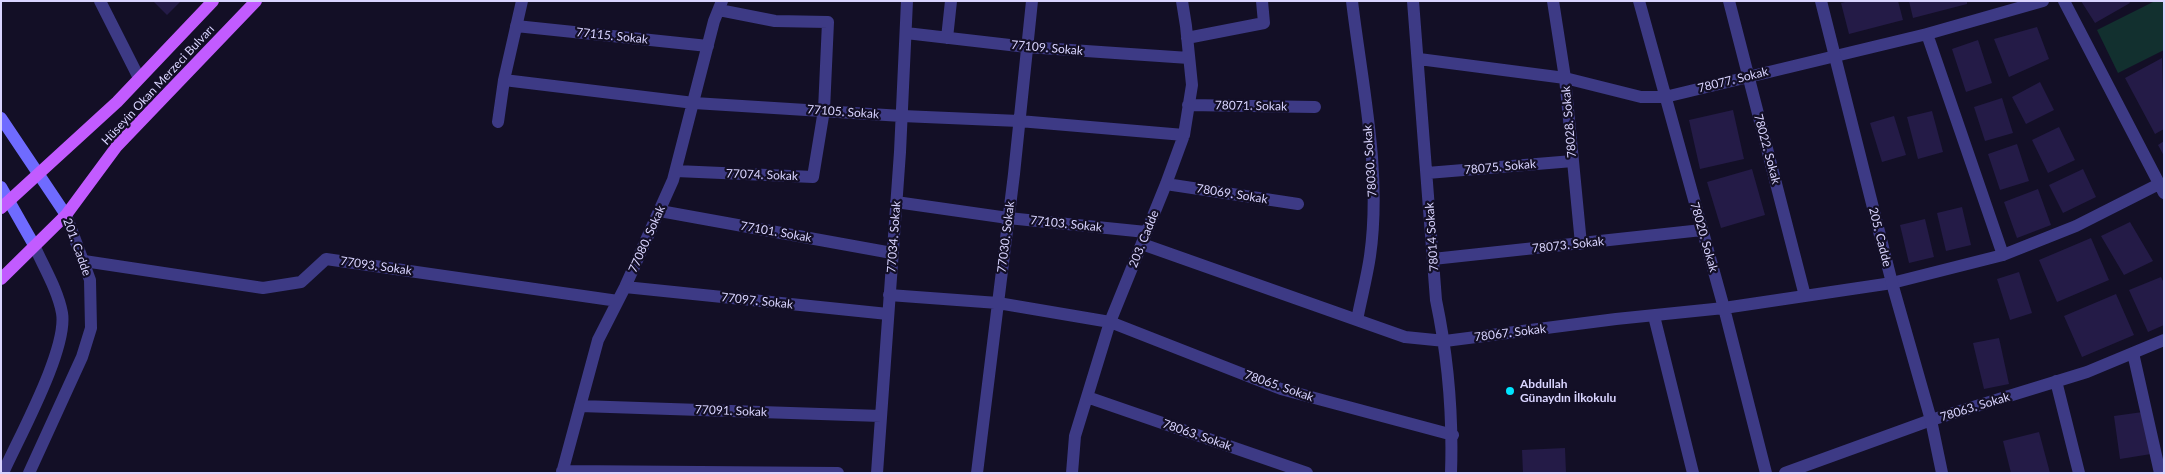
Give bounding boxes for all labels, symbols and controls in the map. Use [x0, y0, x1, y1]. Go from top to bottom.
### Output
street label: Hüseyin Okan Merzeci Bulvarı [99, 22, 217, 148]
street label: 77115. Sokak [575, 25, 649, 47]
street label: 77109. Sokak [1010, 38, 1084, 58]
street label: 78077. Sokak [1696, 64, 1770, 96]
street label: 78028. Sokak [1559, 85, 1579, 159]
street label: 78071. Sokak [1215, 98, 1287, 114]
street label: 77105. Sokak [807, 102, 879, 122]
street label: 78022. Sokak [1751, 112, 1783, 186]
street label: 78030. Sokak [1360, 125, 1380, 197]
street label: 78075. Sokak [1463, 157, 1537, 177]
street label: 77074. Sokak [726, 167, 798, 183]
street label: 78069. Sokak [1195, 181, 1269, 207]
street label: 77030. Sokak [994, 200, 1018, 274]
street label: 78020. Sokak [1687, 200, 1721, 274]
street label: 77034. Sokak [884, 201, 904, 273]
street label: 78014 Sokak [1422, 202, 1442, 272]
street label: 77080. Sokak [626, 203, 668, 275]
street label: 205. Cadde [1866, 206, 1894, 268]
street label: 203. Cadde [1126, 208, 1162, 270]
street label: 77103. Sokak [1029, 213, 1103, 235]
street label: 201. Cadde [60, 216, 94, 278]
street label: 77101. Sokak [739, 219, 813, 245]
street label: 78073. Sokak [1531, 234, 1605, 256]
street label: 77093. Sokak [339, 254, 413, 278]
street label: 77097. Sokak [720, 290, 794, 312]
street label: 78067. Sokak [1473, 321, 1547, 345]
street label: 78065. Sokak [1243, 367, 1315, 405]
place label: Abdullah Günaydın İlkokulu [1520, 377, 1616, 405]
marker: Abdullah Günaydın İlkokulu [1504, 385, 1516, 397]
street label: 78063. Sokak [1938, 390, 2012, 424]
street label: 77091. Sokak [695, 403, 767, 419]
street label: 78063. Sokak [1161, 416, 1233, 454]

